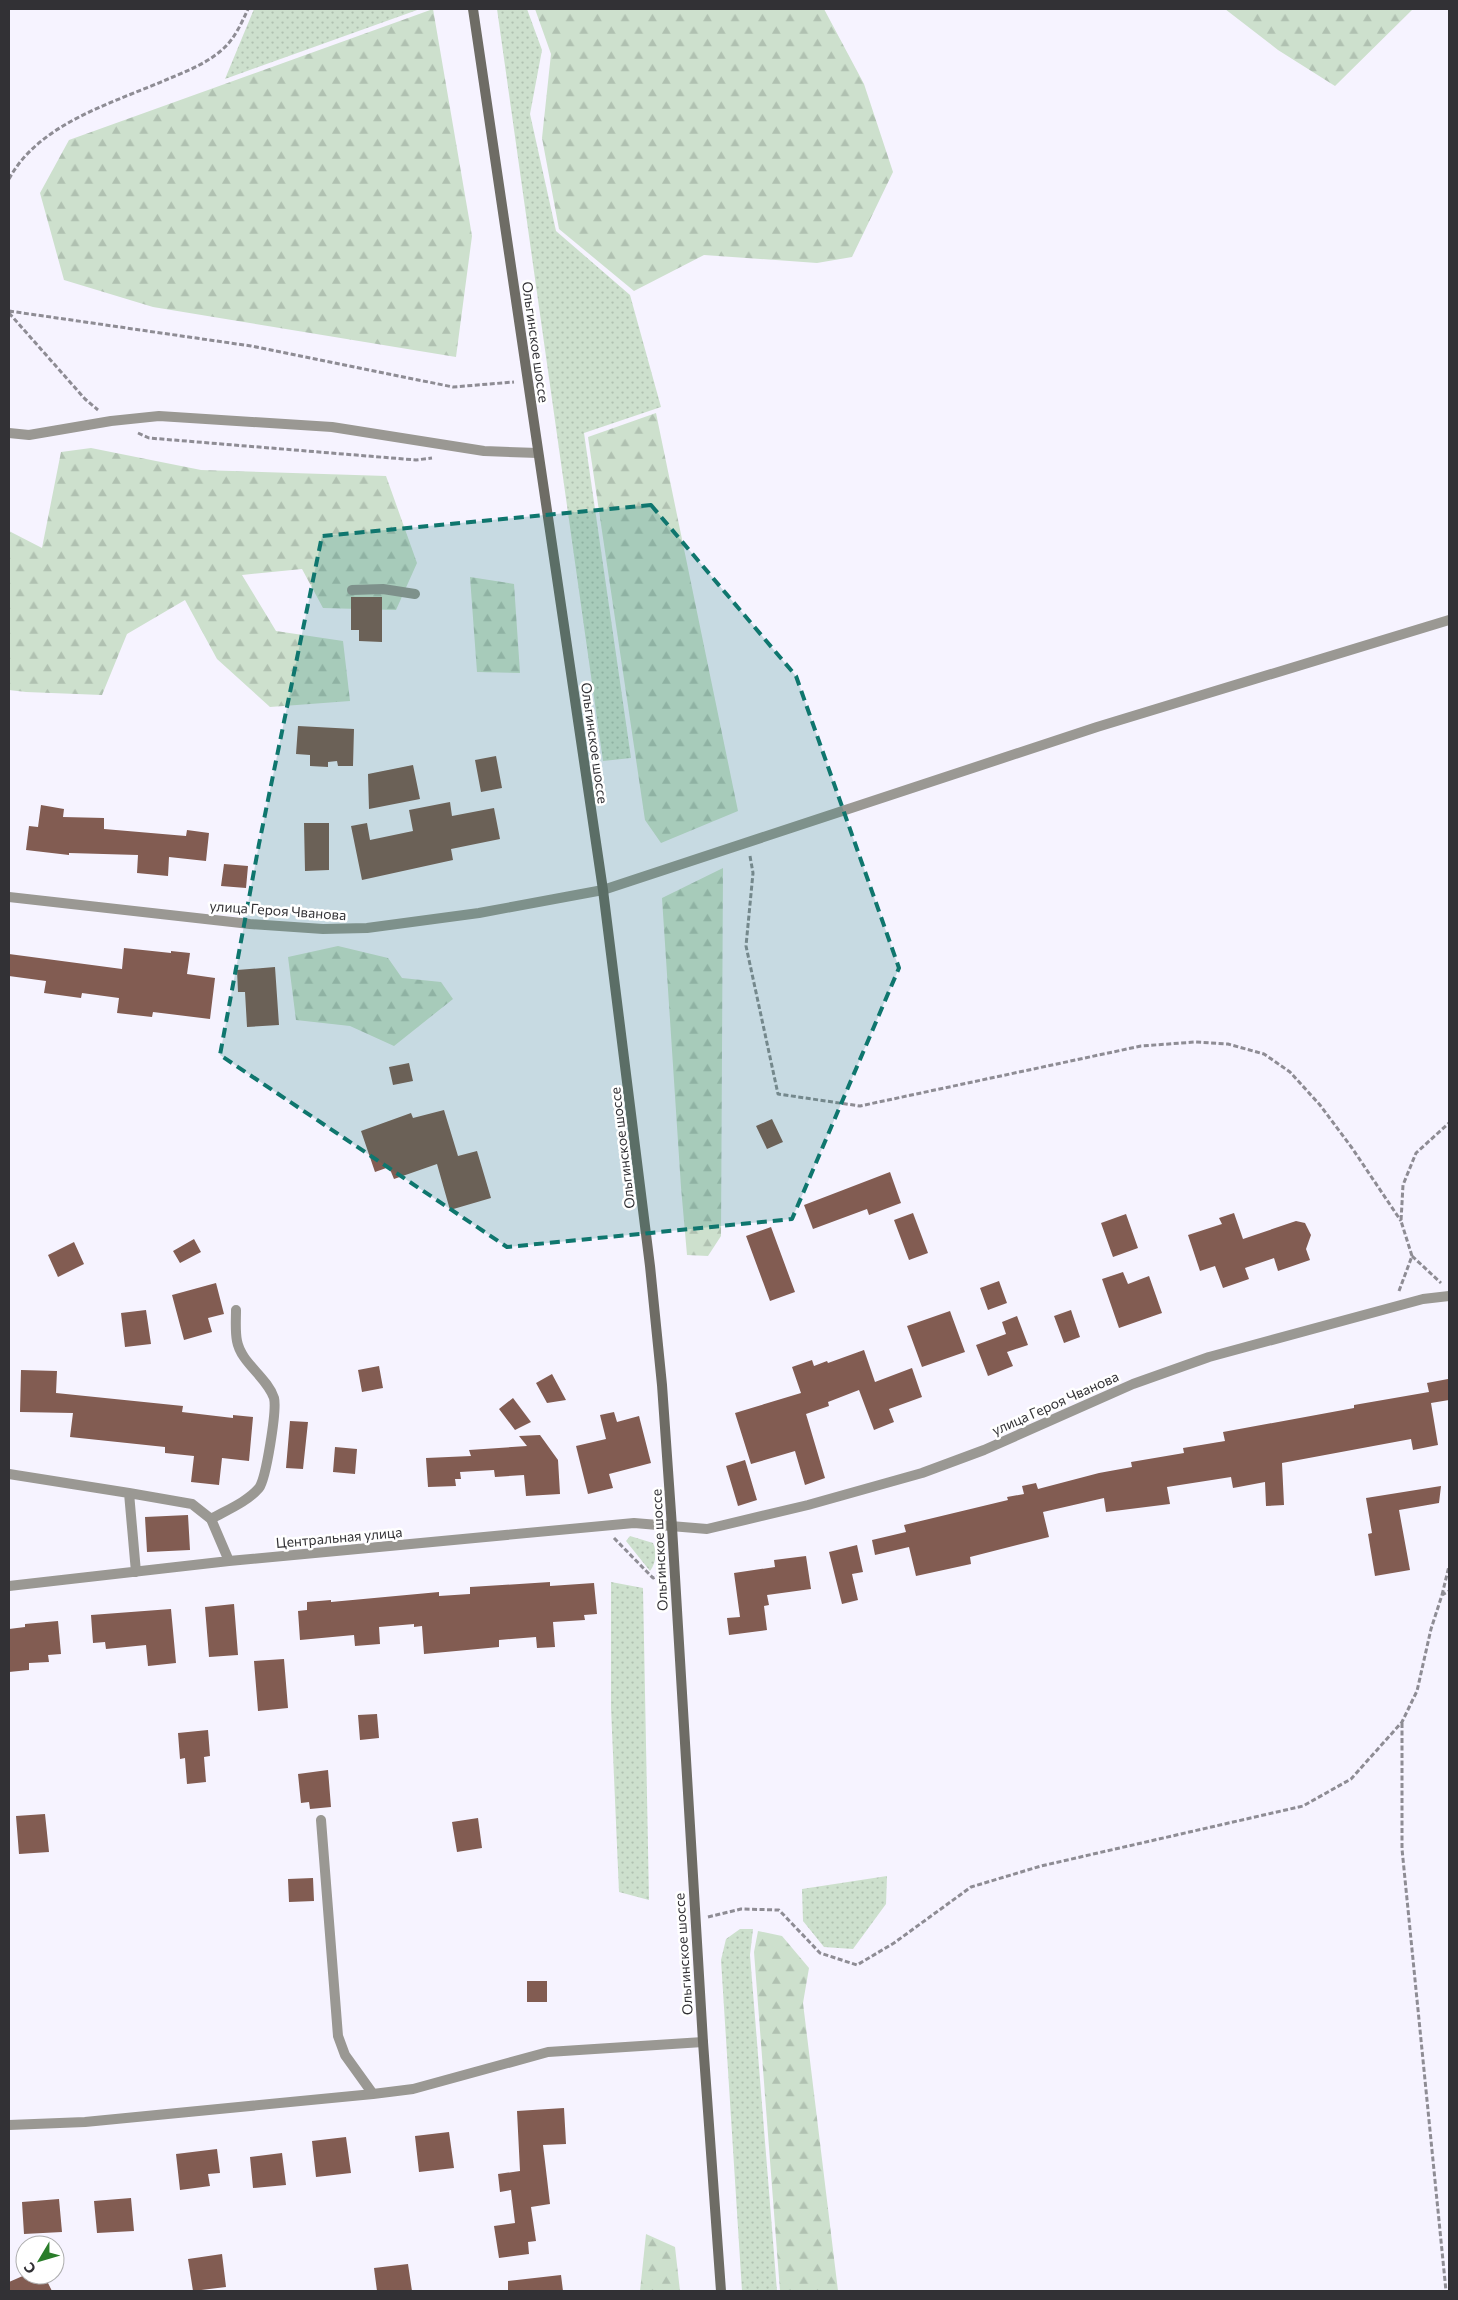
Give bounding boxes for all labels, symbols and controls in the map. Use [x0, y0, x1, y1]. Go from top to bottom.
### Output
street label: Ольгинское шоссе [519, 280, 553, 404]
street label: Ольгинское шоссе [578, 681, 612, 805]
street label: улица Героя Чванова [209, 897, 347, 923]
street label: Ольгинское шоссе [606, 1086, 638, 1210]
street label: улица Героя Чванова [989, 1367, 1121, 1439]
street label: Ольгинское шоссе [647, 1488, 671, 1612]
street label: Центральная улица [275, 1523, 403, 1551]
street label: Ольгинское шоссе [670, 1892, 696, 2016]
north arrow [15, 2235, 65, 2285]
text: С [20, 2259, 39, 2277]

